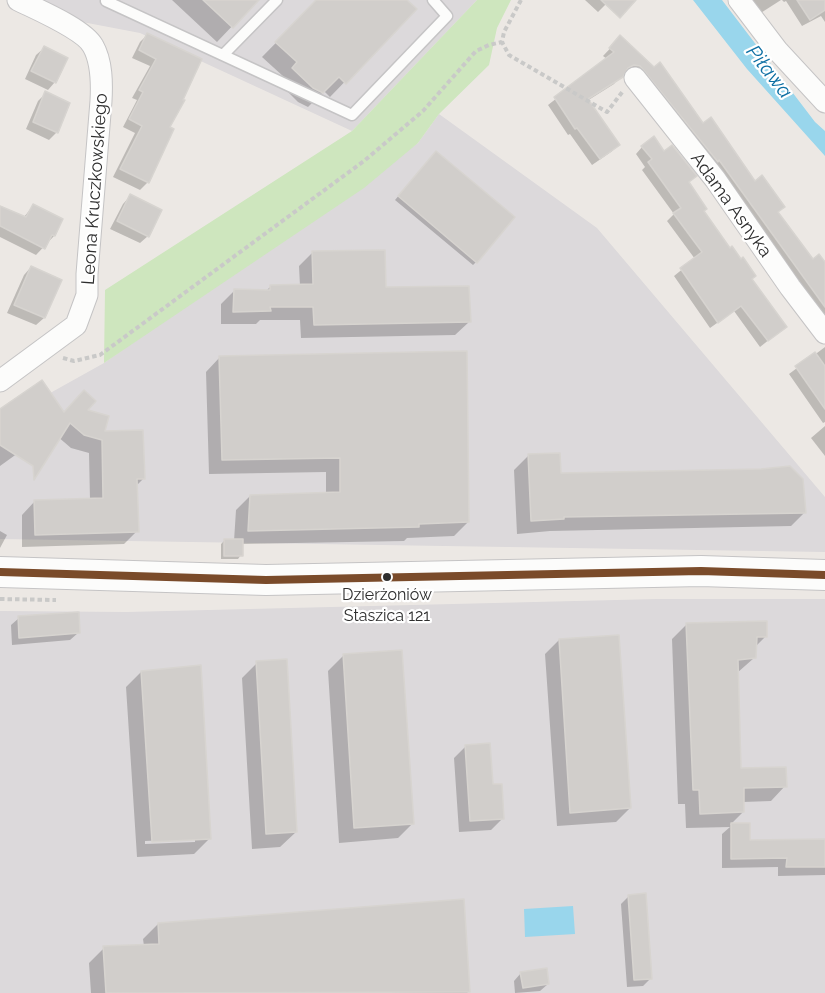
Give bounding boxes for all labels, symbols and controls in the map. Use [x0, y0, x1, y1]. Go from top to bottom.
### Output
water label: Piława [741, 41, 797, 103]
street label: Leona Kruczkowskiego [78, 92, 112, 286]
street label: Adama Asnyka [686, 149, 776, 261]
marker: Dzierżoniów Staszica 121 [381, 571, 393, 583]
place label: Dzierżoniów Staszica 121 [342, 585, 432, 623]

